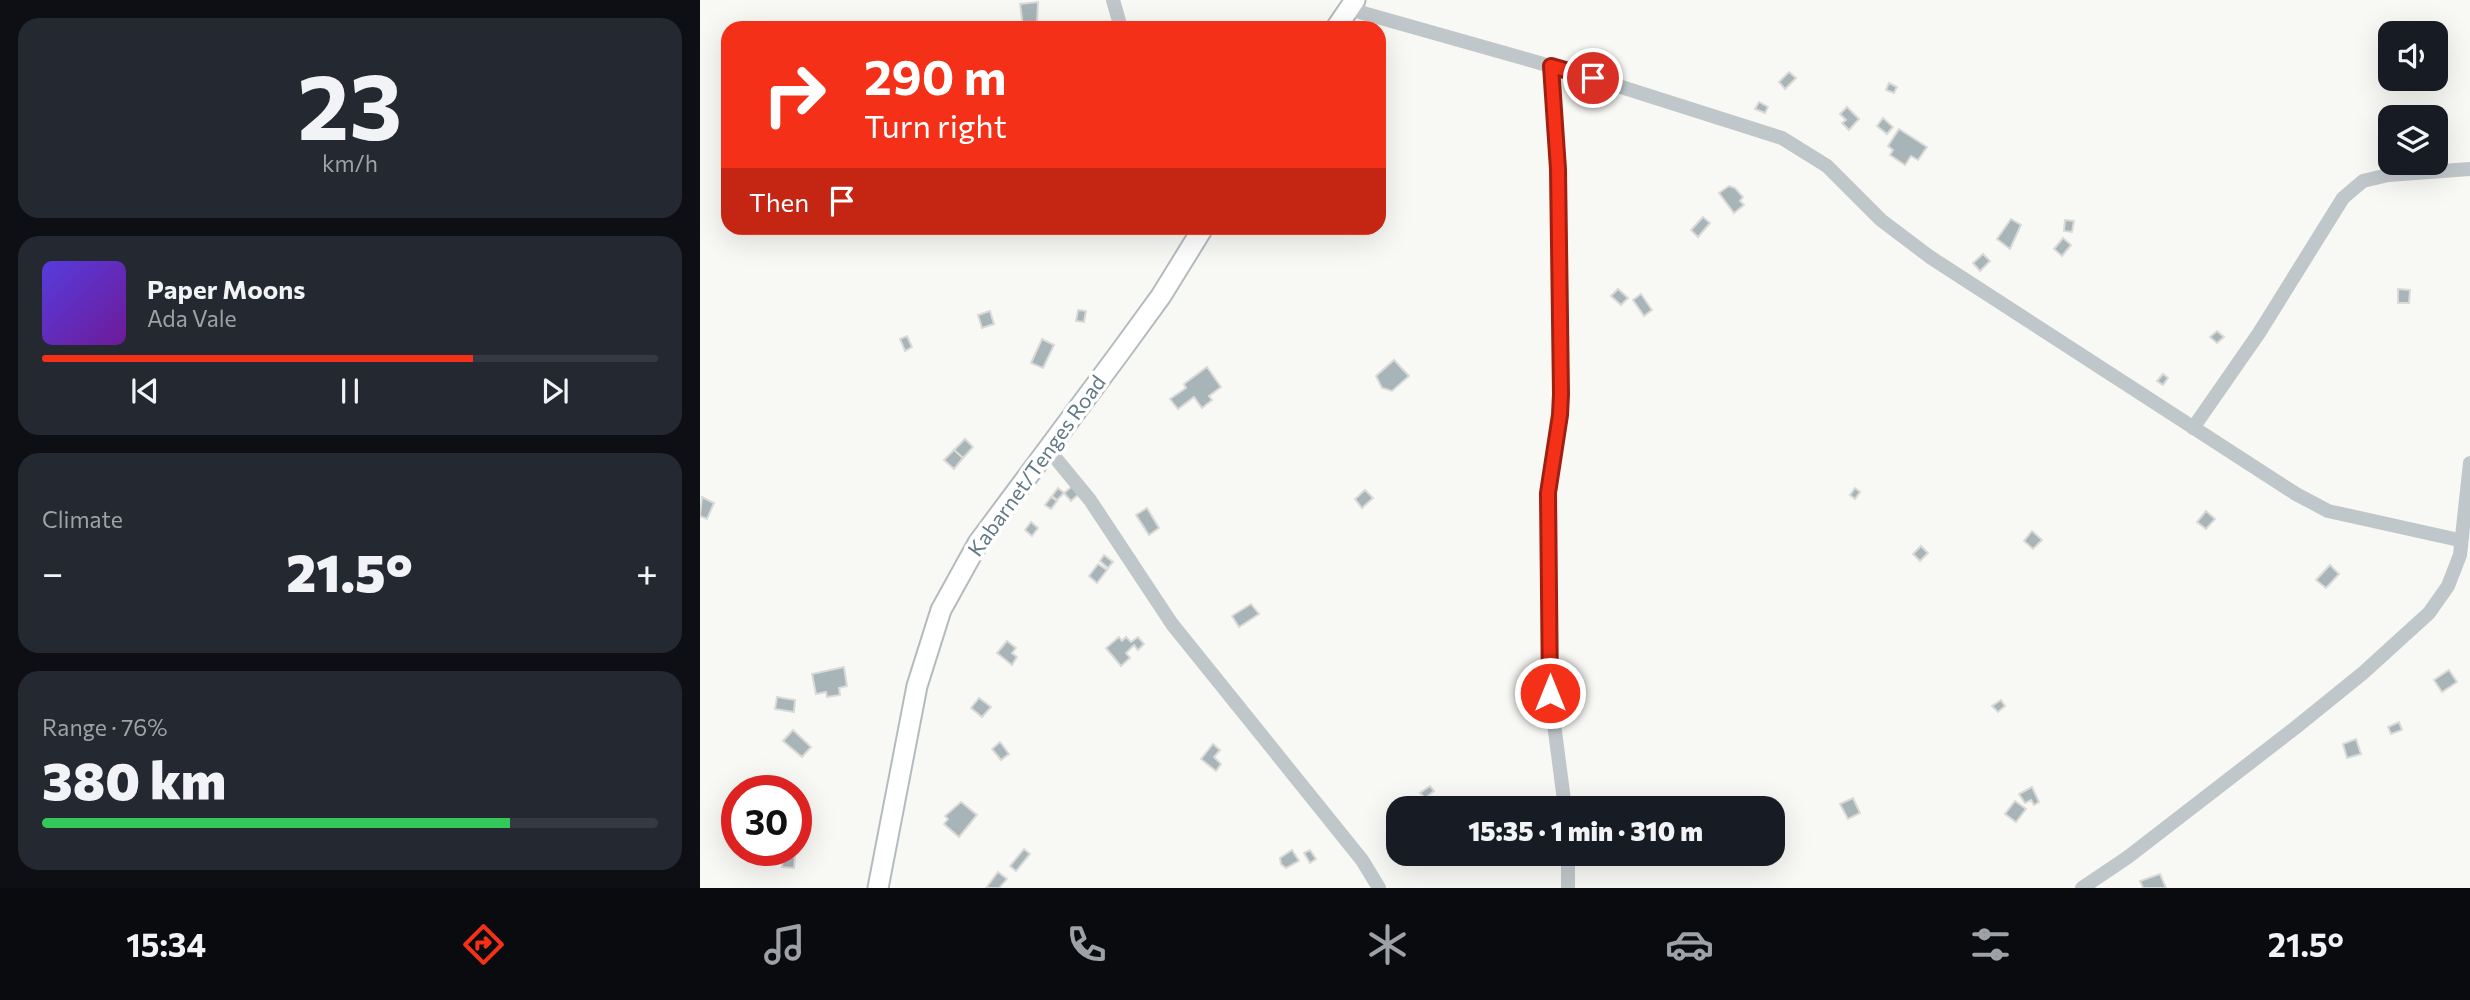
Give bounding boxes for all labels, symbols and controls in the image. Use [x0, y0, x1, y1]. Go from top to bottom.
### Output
map controls [2378, 21, 2448, 175]
button: sound [2378, 21, 2448, 91]
text: 290 m [864, 45, 1006, 105]
text: 23 [298, 47, 402, 159]
pin [1563, 48, 1623, 108]
icon: right [749, 49, 840, 140]
icon: arrive [1574, 59, 1612, 97]
text: Turn right [864, 105, 1007, 145]
button: layers [2378, 105, 2448, 175]
text: km/h [322, 149, 378, 177]
icon: arrive [823, 182, 861, 220]
text: Then [749, 186, 809, 217]
text: Paper Moons [147, 273, 305, 304]
text: Ada Vale [147, 304, 237, 332]
street label: Kabarnet/Tenges Road [962, 370, 1110, 560]
icon: previous [126, 372, 164, 410]
icon: pause [331, 372, 369, 410]
icon: next [536, 372, 574, 410]
text: Climate [42, 505, 123, 533]
text: 21.5° [286, 539, 413, 603]
text: − [42, 548, 64, 595]
text: + [636, 548, 658, 595]
position arrow [1513, 656, 1587, 730]
text: Range · 76% [42, 713, 167, 741]
text: 380 km [42, 747, 226, 811]
speed limit sign: 30 [721, 775, 812, 866]
text: 15:35 · 1 min · 310 m [1468, 815, 1703, 846]
icon: directions [459, 920, 508, 969]
icon: music [760, 920, 809, 969]
icon: phone [1062, 920, 1111, 969]
icon: climate [1363, 920, 1412, 969]
icon: car [1665, 920, 1714, 969]
icon: filters [1966, 920, 2015, 969]
text: 15:34 [126, 924, 206, 964]
text: 21.5° [2268, 924, 2344, 964]

